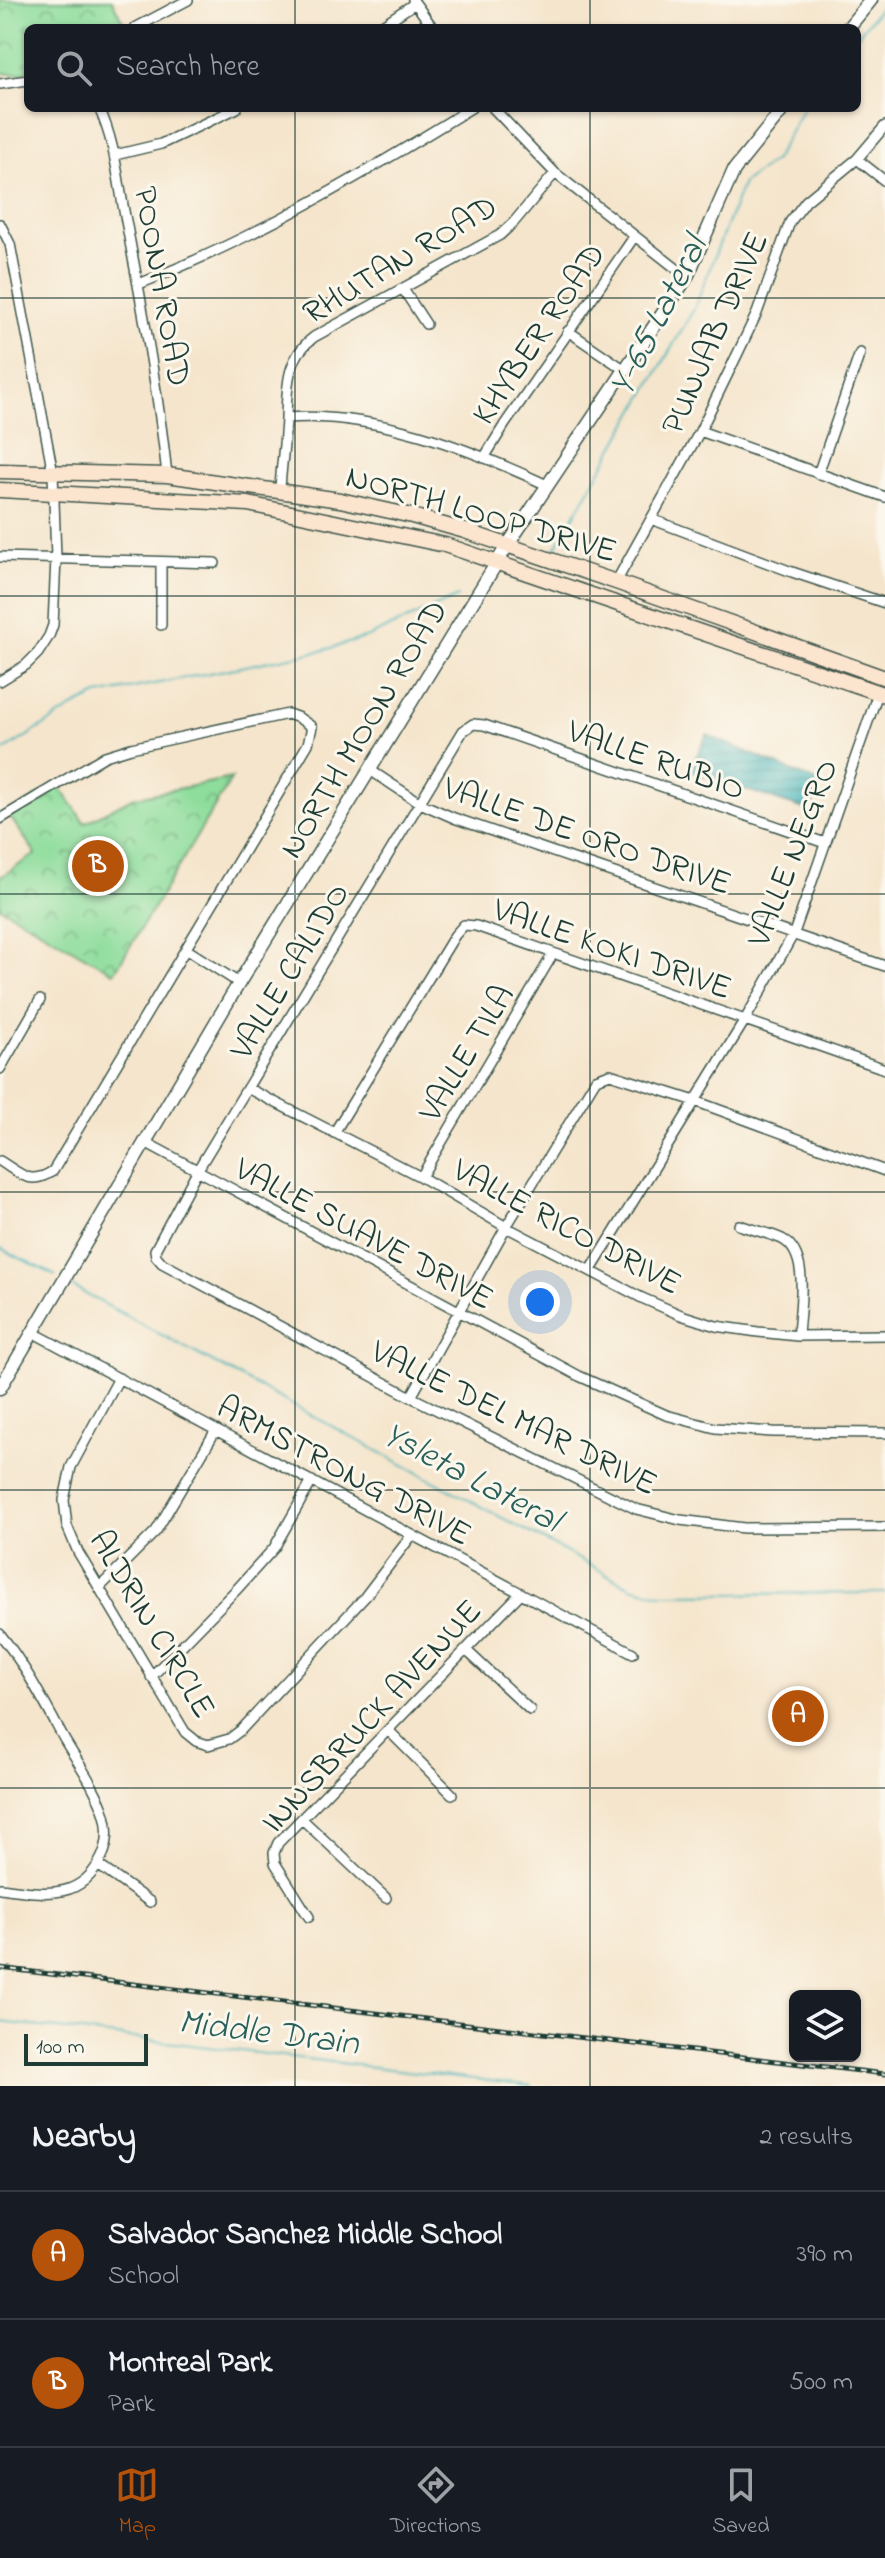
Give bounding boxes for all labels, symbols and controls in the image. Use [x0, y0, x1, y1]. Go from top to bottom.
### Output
search box [24, 24, 861, 112]
icon: search [52, 46, 96, 90]
text: Search here [116, 46, 260, 90]
street label: POONA ROAD [118, 183, 202, 391]
street label: RHUTAN ROAD [294, 184, 508, 339]
water label: Y-65 Lateral [597, 224, 725, 406]
street label: PUNJAB DRIVE [650, 224, 784, 443]
street label: KHYBER ROAD [461, 234, 620, 436]
street label: NORTH LOOP DRIVE [340, 453, 622, 578]
street label: NORTH MOON ROAD [268, 591, 463, 869]
street label: VALLE RUBIO [559, 708, 751, 815]
street label: VALLE NEGRO [736, 752, 853, 956]
street label: VALLE DE ORO DRIVE [435, 765, 738, 911]
pin: B [72, 836, 124, 896]
street label: VALLE CALIDO [218, 874, 364, 1071]
street label: VALLE KOKI DRIVE [485, 886, 738, 1015]
street label: VALLE TILA [407, 976, 529, 1133]
street label: VALLE SUAVE DRIVE [224, 1146, 501, 1325]
street label: VALLE RICO DRIVE [442, 1147, 689, 1310]
your location [520, 1282, 560, 1322]
street label: VALLE DEL MAR DRIVE [361, 1328, 665, 1511]
street label: ARMSTRONG DRIVE [207, 1384, 479, 1561]
water label: Ysleta Lateral [372, 1410, 573, 1550]
street label: ALDRIN CIRCLE [74, 1521, 227, 1729]
street label: INNSBRUCK AVENUE [251, 1589, 495, 1846]
pin: A [772, 1686, 824, 1746]
map controls [789, 1990, 861, 2062]
button: layers [789, 1990, 861, 2062]
water label: Middle Drain [175, 1997, 363, 2072]
scale bar [24, 2030, 148, 2066]
text: 100 m [36, 2032, 85, 2064]
text: Nearby [32, 2113, 136, 2163]
text: 2 results [760, 2119, 853, 2157]
text: Salvador Sanchez Middle School [108, 2214, 502, 2258]
text: A [50, 2236, 66, 2274]
text: 390 m [797, 2236, 853, 2274]
text: School [108, 2258, 179, 2296]
text: Montreal Park [108, 2342, 272, 2386]
text: B [49, 2364, 67, 2402]
text: 500 m [789, 2364, 853, 2402]
text: Park [108, 2386, 155, 2424]
tab: Map [115, 2463, 159, 2543]
tab: Directions [390, 2463, 481, 2543]
tab: Saved [712, 2463, 770, 2543]

